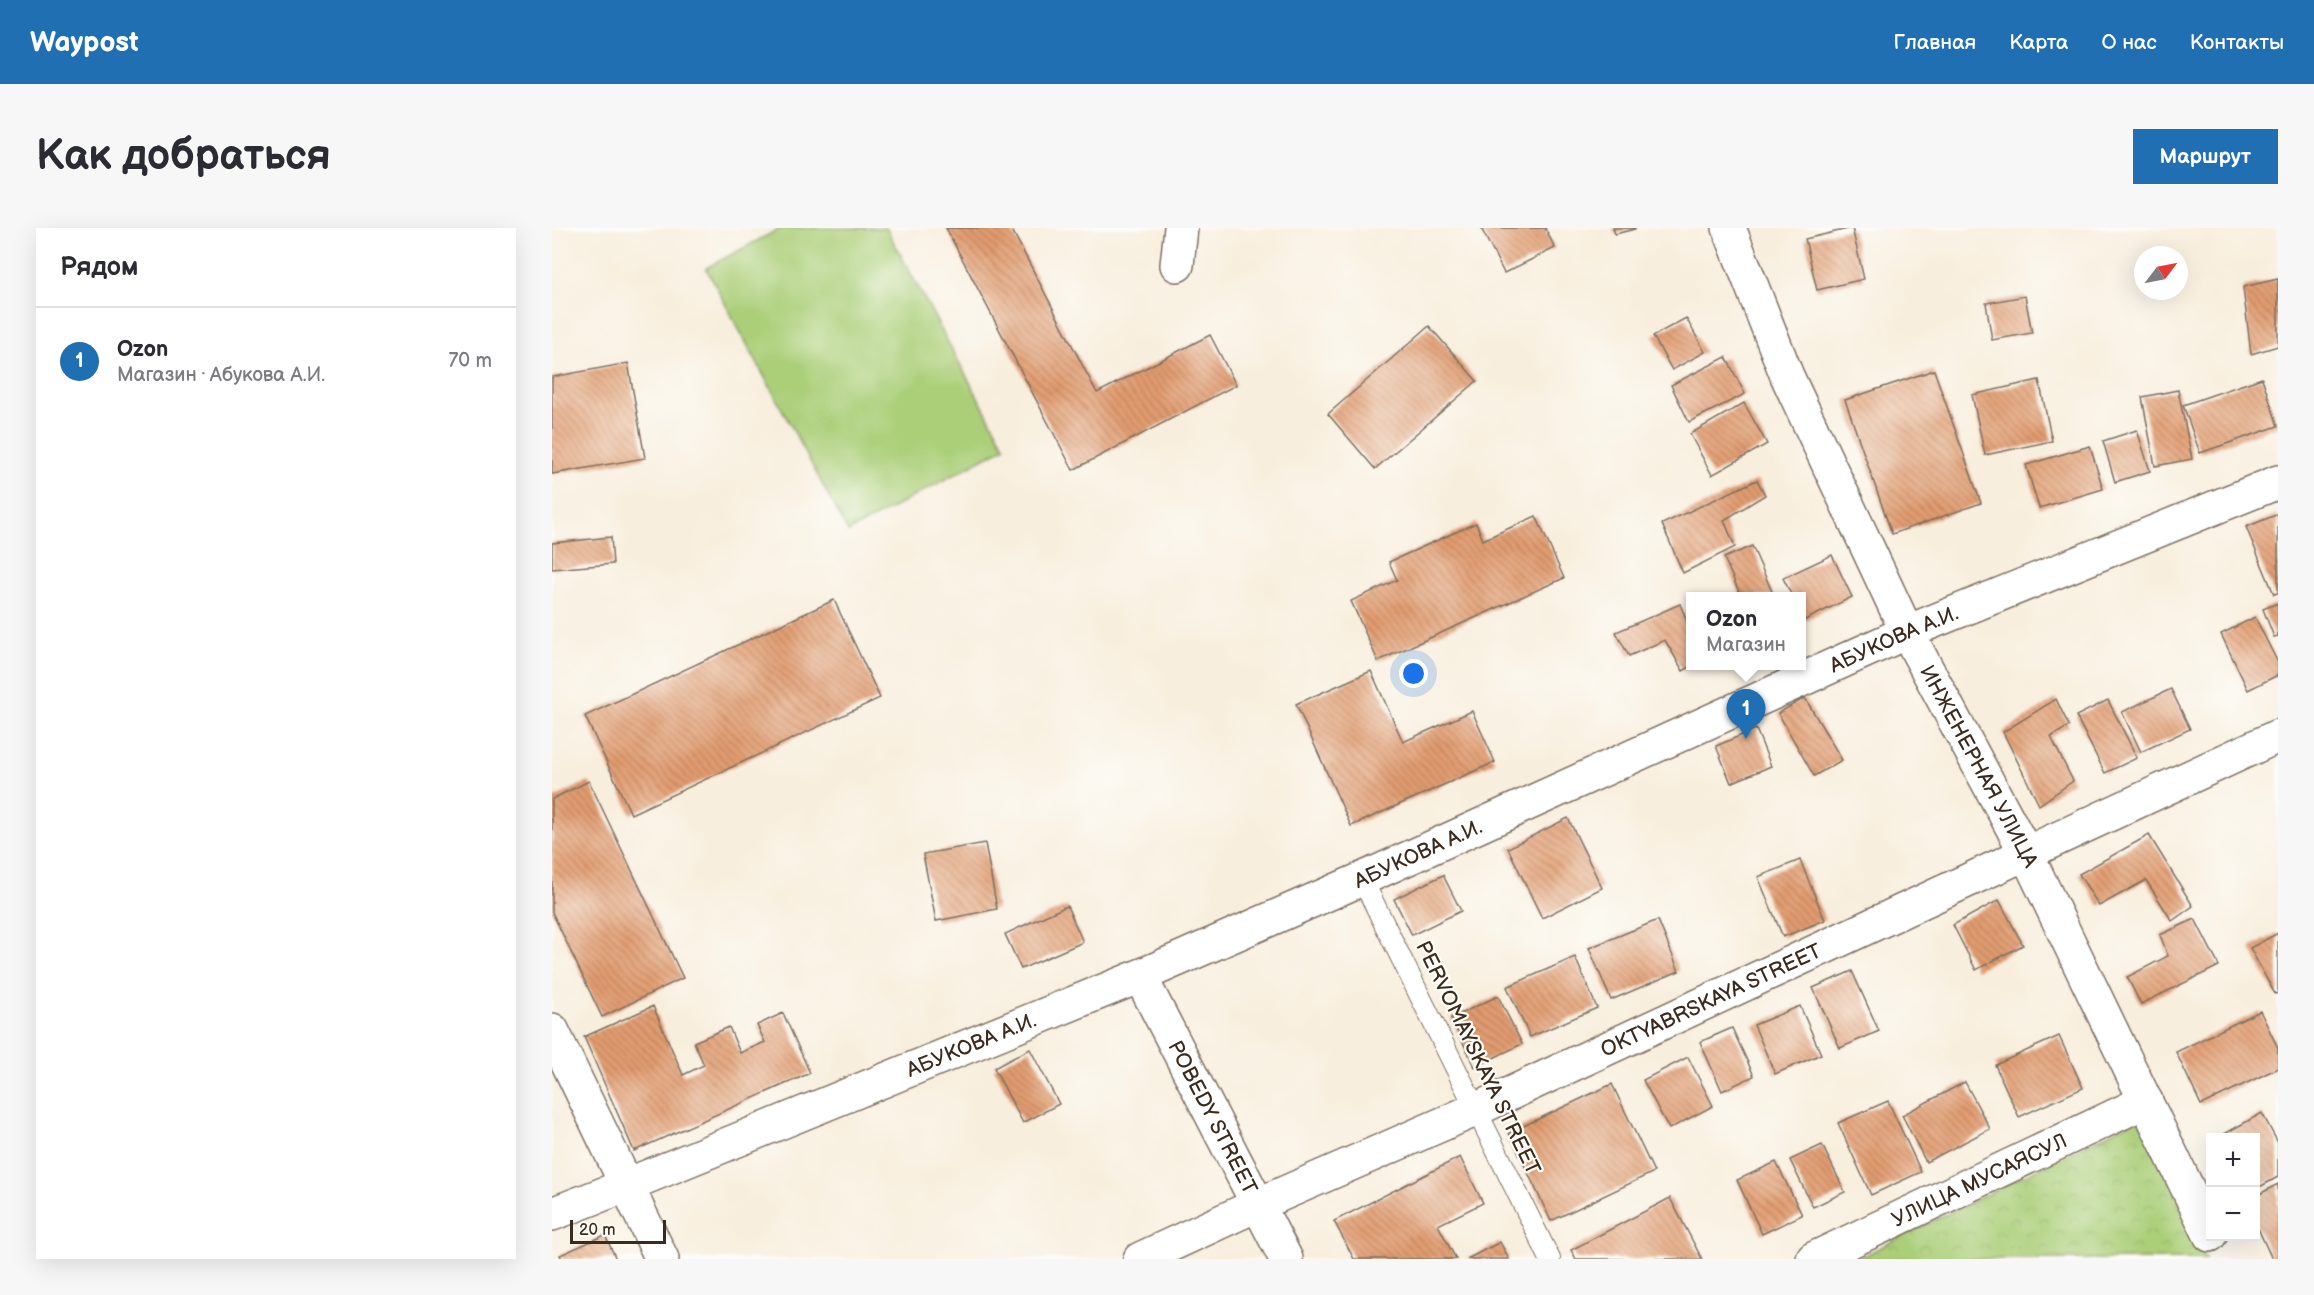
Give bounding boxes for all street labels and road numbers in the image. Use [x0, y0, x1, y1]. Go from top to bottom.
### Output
street label: АБУКОВА А.И. [1825, 600, 1962, 678]
street label: ИНЖЕНЕРНАЯ УЛИЦА [1915, 661, 2044, 872]
street label: АБУКОВА А.И. [1349, 814, 1486, 894]
street label: PERVOMAYSKAYA STREET [1410, 937, 1546, 1179]
street label: OKTYABRSKAYA STREET [1597, 938, 1826, 1062]
street label: АБУКОВА А.И. [902, 1007, 1040, 1083]
street label: POBEDY STREET [1163, 1036, 1263, 1199]
street label: УЛИЦА МУСАЯСУЛ [1888, 1128, 2071, 1232]

